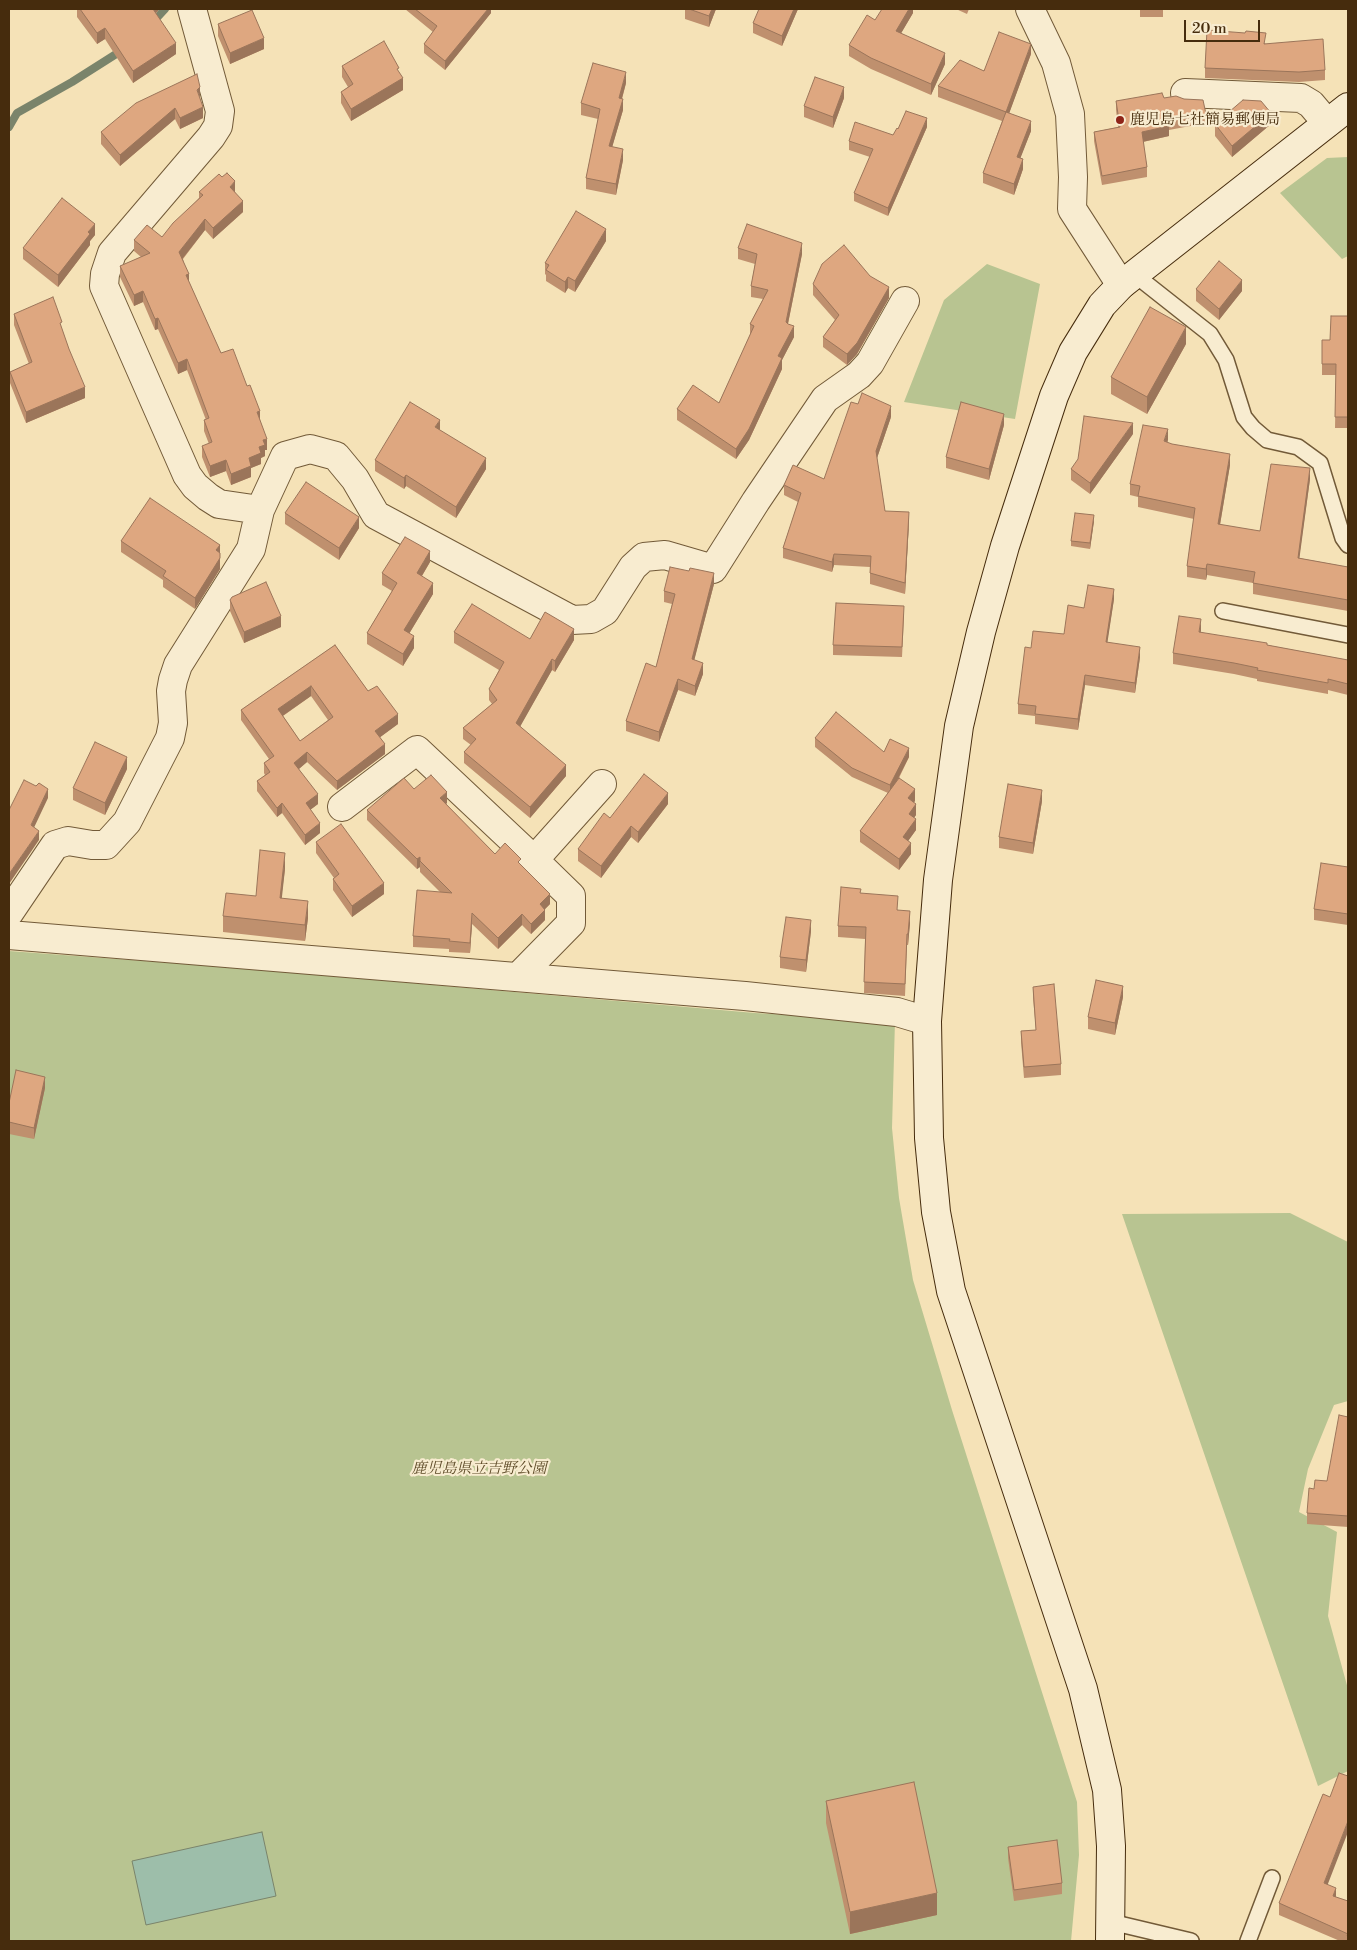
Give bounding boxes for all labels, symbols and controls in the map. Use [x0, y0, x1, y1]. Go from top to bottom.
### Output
scale bar [1187, 10, 1263, 42]
text: 20 m [1192, 19, 1227, 38]
place label: 鹿児島七社簡易郵便局 [1130, 111, 1280, 129]
marker: 鹿児島七社簡易郵便局 [1114, 114, 1126, 126]
park label: 鹿児島県立吉野公園 [412, 1460, 546, 1478]

